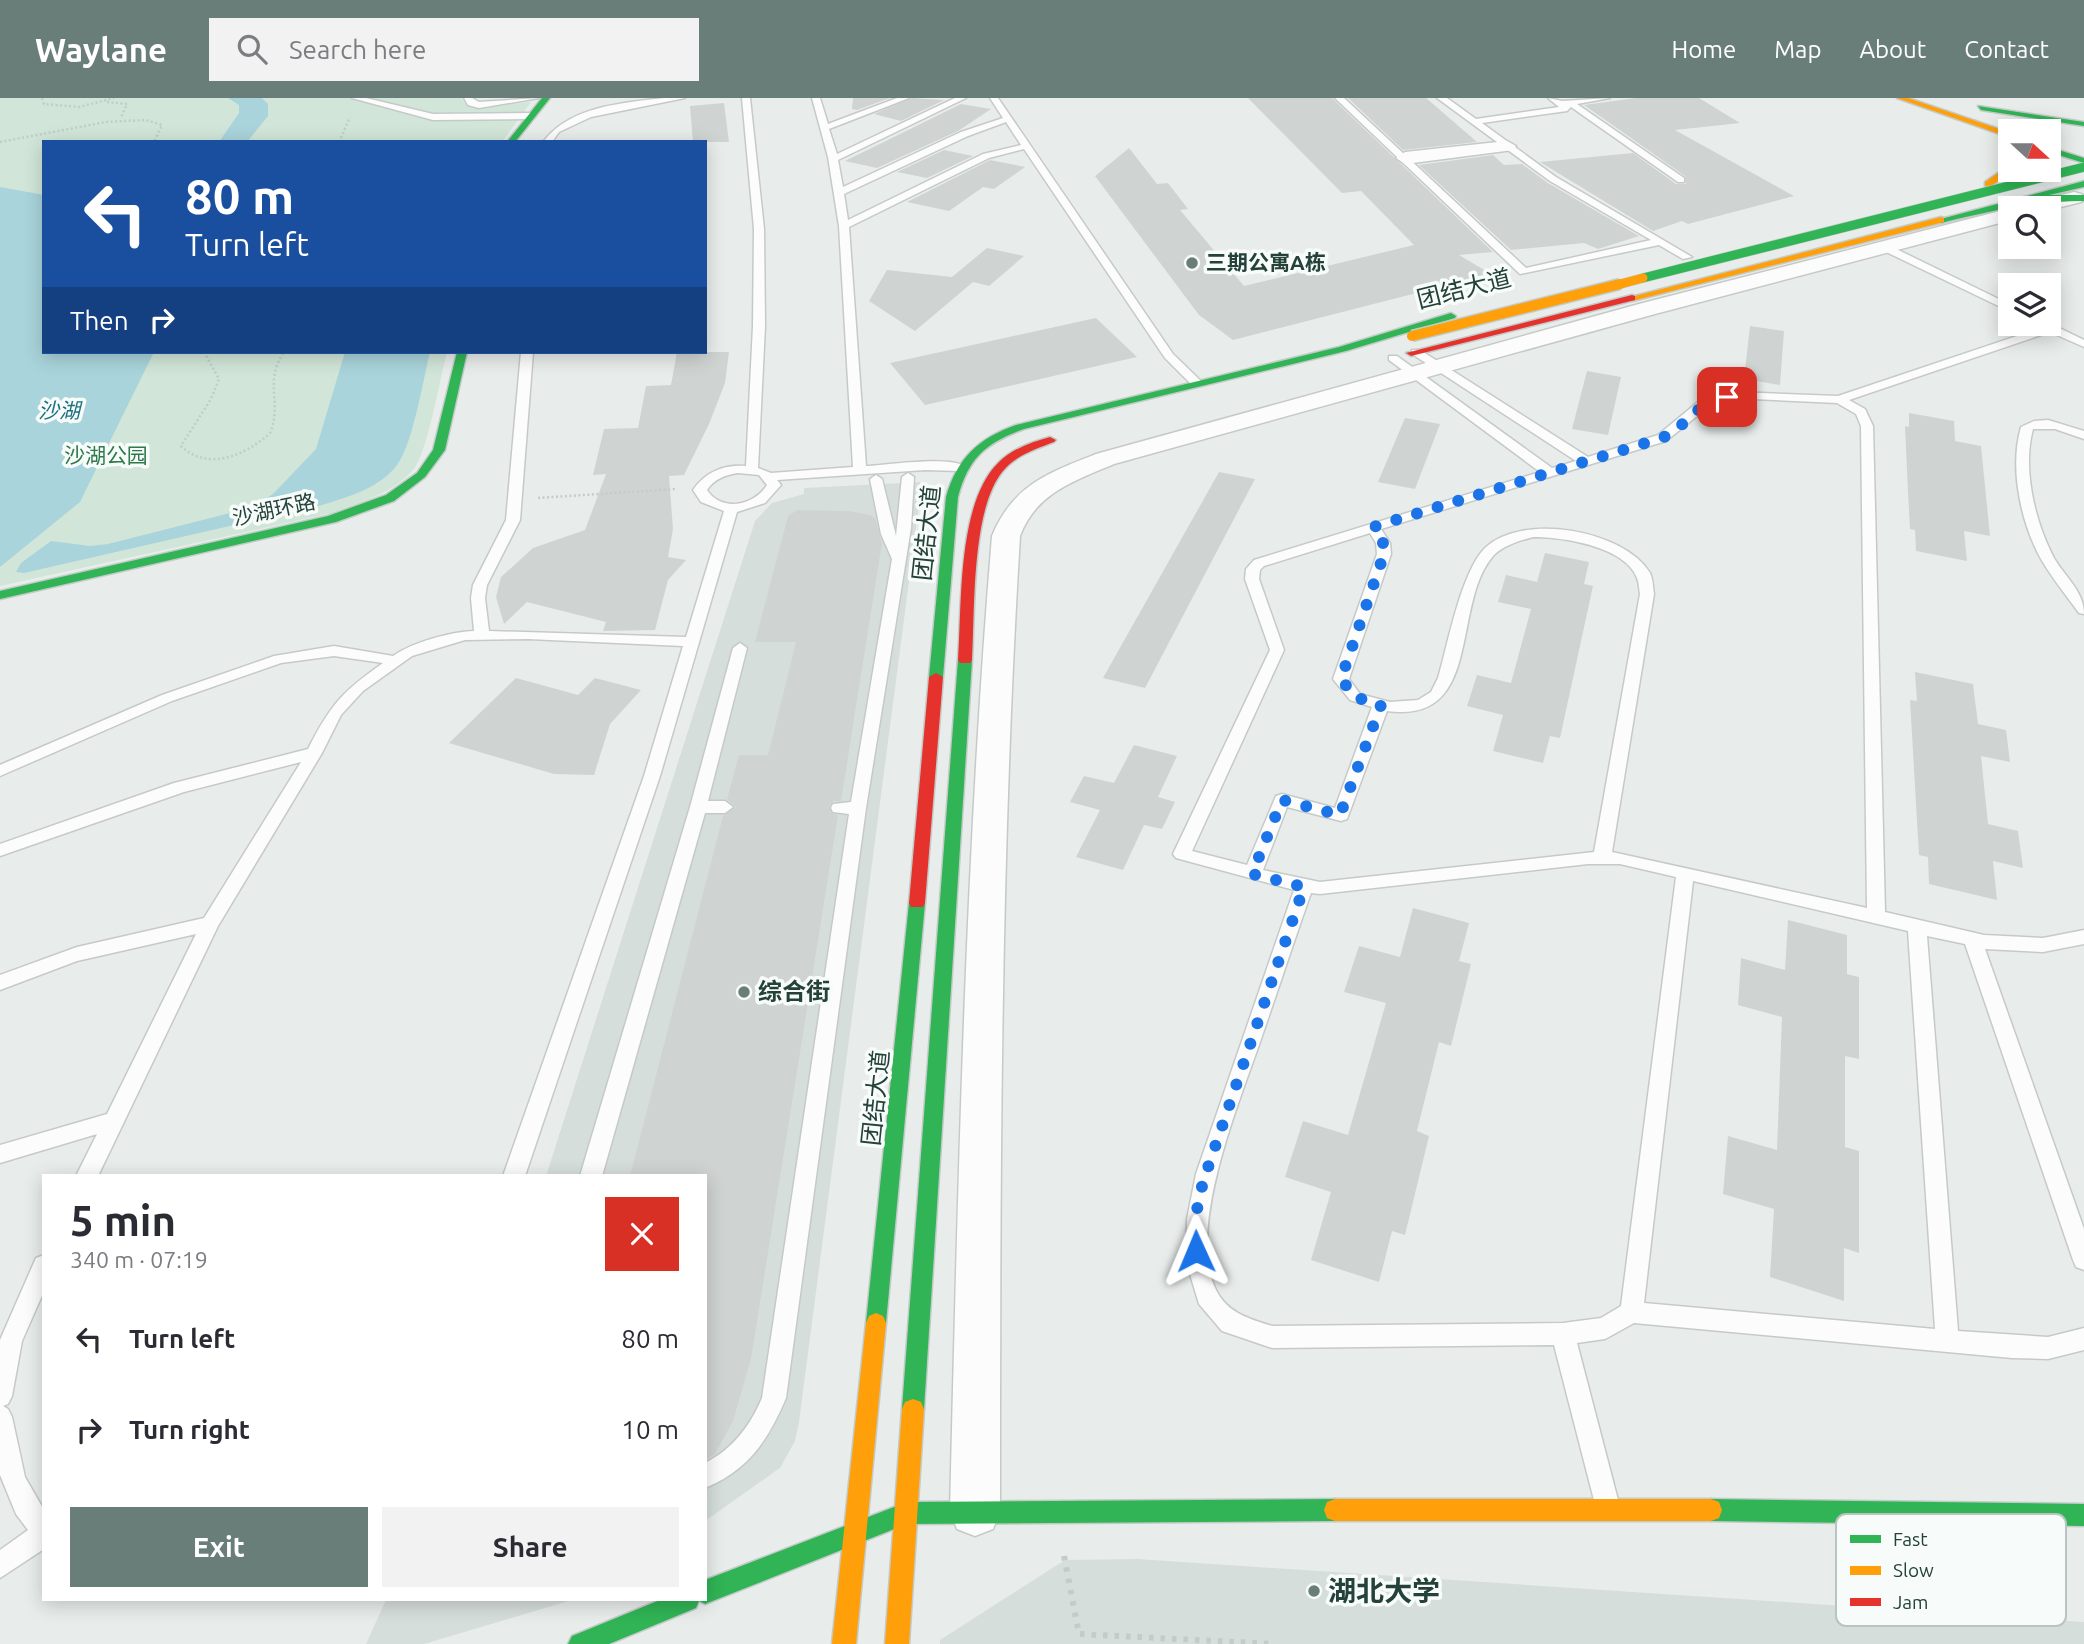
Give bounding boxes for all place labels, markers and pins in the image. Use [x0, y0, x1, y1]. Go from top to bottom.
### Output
place label: 三期公寓A栋 [1206, 250, 1326, 274]
marker: 三期公寓A栋 [1184, 255, 1200, 271]
pin [1697, 367, 1757, 427]
place label: 综合街 [758, 978, 830, 1005]
marker: 综合街 [736, 984, 752, 1000]
place label: 湖北大学 [1328, 1575, 1440, 1606]
marker: 湖北大学 [1306, 1583, 1322, 1599]

